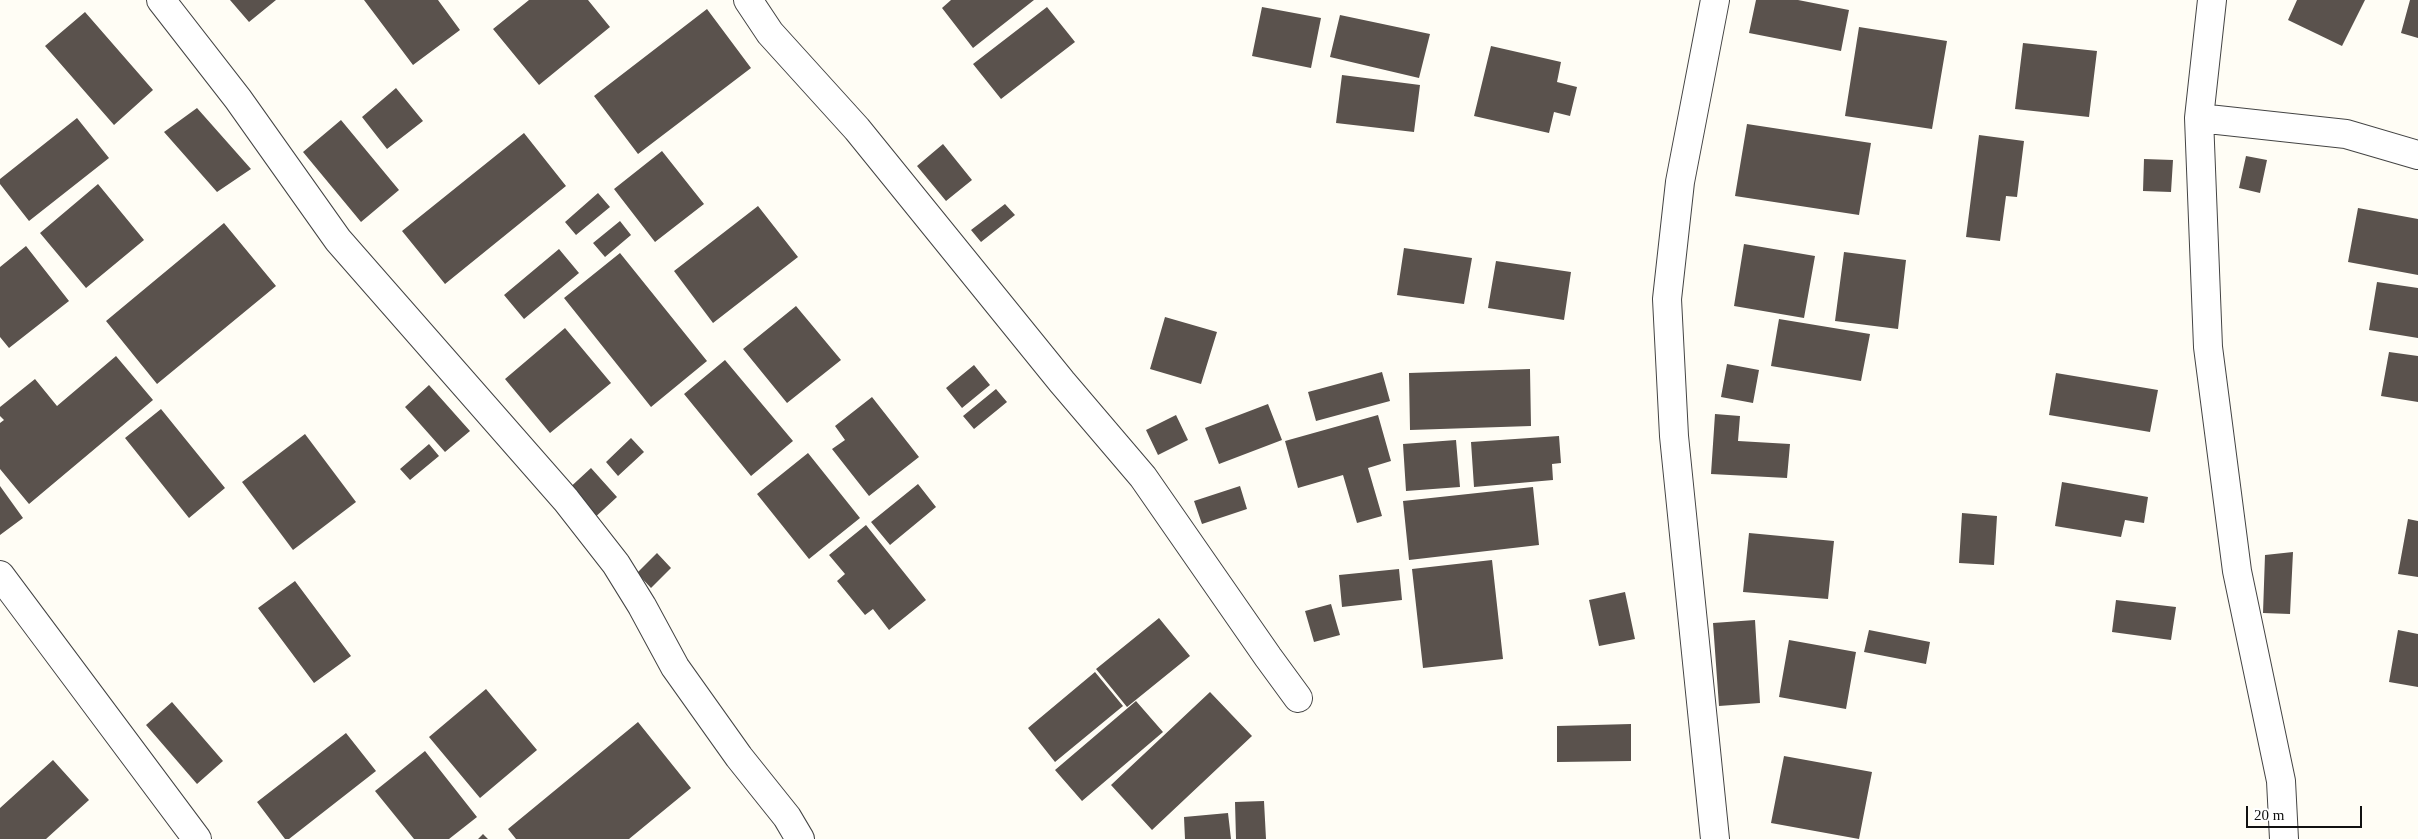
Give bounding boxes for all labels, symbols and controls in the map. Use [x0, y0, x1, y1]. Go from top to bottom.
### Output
scale bar [2248, 796, 2364, 828]
text: 20 m [2254, 807, 2284, 823]

